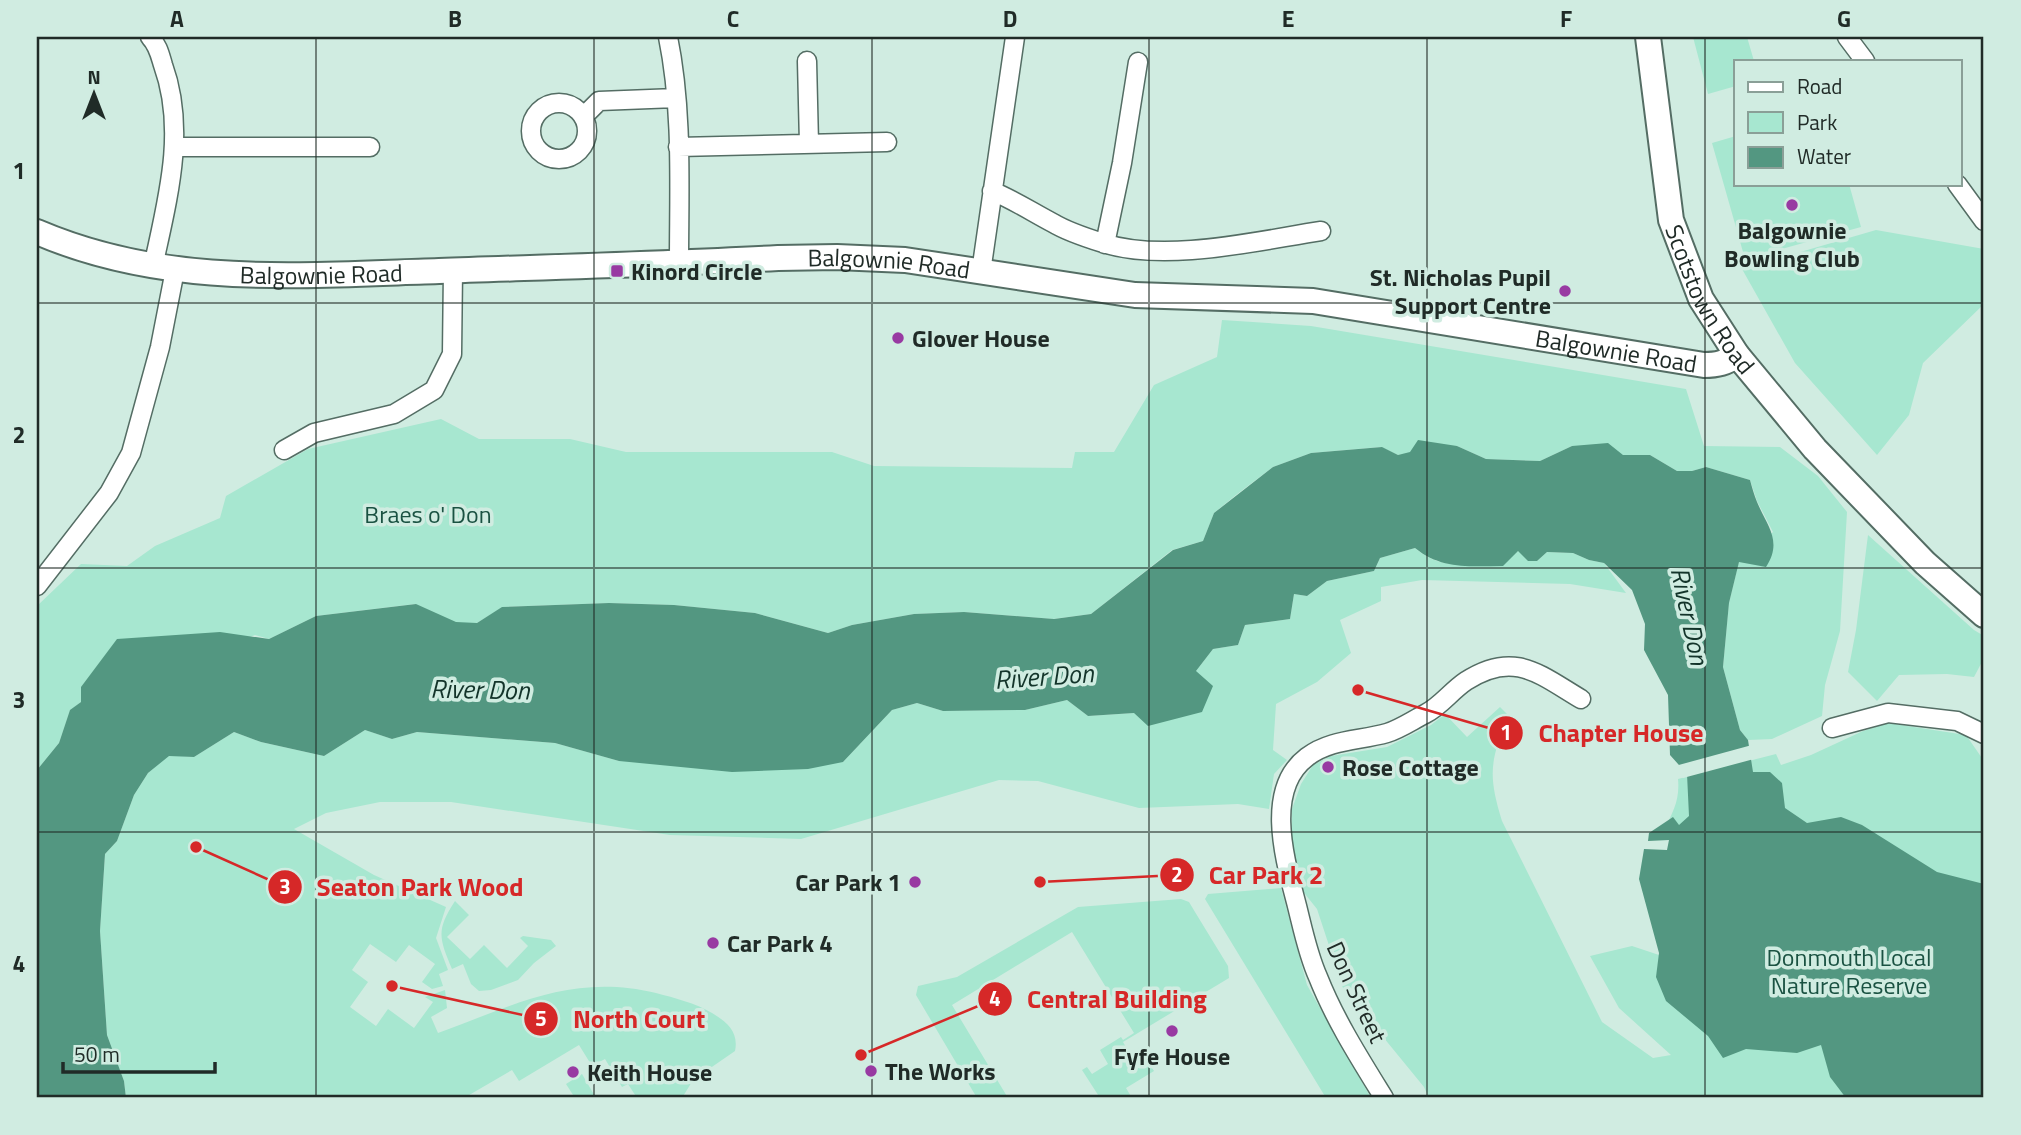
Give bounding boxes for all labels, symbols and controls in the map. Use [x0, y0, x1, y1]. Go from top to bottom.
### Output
text: A [170, 1, 184, 36]
text: B [448, 1, 462, 36]
text: C [727, 1, 739, 36]
text: D [1003, 1, 1017, 36]
text: E [1282, 1, 1294, 36]
text: F [1560, 1, 1572, 36]
text: G [1837, 1, 1851, 36]
north arrow [60, 60, 130, 130]
legend [1734, 60, 1962, 186]
text: N [87, 62, 101, 91]
text: Road [1797, 70, 1842, 102]
text: Park [1797, 106, 1837, 138]
text: Water [1797, 140, 1851, 172]
text: 1 [13, 153, 25, 188]
marker: Balgownie Bowling Club [1784, 197, 1800, 213]
place label: Balgownie Bowling Club [1724, 212, 1860, 276]
street label: Scotstown Road [1656, 219, 1764, 382]
street label: Balgownie Road [807, 239, 973, 288]
place label: Kinord Circle [631, 253, 762, 289]
street label: Balgownie Road [239, 254, 403, 293]
place label: St. Nicholas Pupil Support Centre [1370, 259, 1551, 323]
marker: Kinord Circle [609, 263, 625, 279]
marker: St. Nicholas Pupil Support Centre [1557, 283, 1573, 299]
place label: Glover House [912, 320, 1050, 356]
street label: Balgownie Road [1533, 320, 1700, 382]
marker: Glover House [890, 330, 906, 346]
text: 2 [13, 417, 25, 452]
park label: Braes o' Don [364, 496, 492, 532]
water label: River Don [1661, 564, 1720, 670]
water label: River Don [993, 653, 1096, 699]
water label: River Don [430, 669, 531, 709]
text: 3 [13, 682, 25, 717]
callout: Chapter House [1489, 709, 1717, 756]
text: Chapter House [1538, 713, 1704, 752]
text: 1 [1500, 716, 1512, 748]
place label: Rose Cottage [1342, 749, 1479, 785]
marker: Rose Cottage [1320, 759, 1336, 775]
callout: Car Park 2 [1160, 851, 1337, 898]
text: Car Park 2 [1209, 855, 1323, 894]
text: 2 [1171, 858, 1183, 890]
callout: Seaton Park Wood [267, 864, 537, 911]
place label: Car Park 1 [795, 864, 901, 900]
text: Seaton Park Wood [317, 867, 523, 906]
text: 3 [279, 870, 291, 902]
marker: Car Park 1 [907, 874, 923, 890]
place label: Car Park 4 [727, 925, 833, 961]
marker: Car Park 4 [705, 935, 721, 951]
street label: Don Street [1318, 935, 1396, 1049]
park label: Donmouth Local Nature Reserve [1766, 939, 1932, 1003]
text: 4 [13, 946, 25, 981]
callout: Central Building [978, 975, 1221, 1022]
text: Central Building [1027, 979, 1207, 1018]
text: 4 [989, 982, 1001, 1014]
callout: North Court [524, 995, 719, 1042]
text: North Court [573, 999, 705, 1038]
text: 5 [535, 1002, 547, 1034]
marker: Fyfe House [1164, 1023, 1180, 1039]
scale bar [63, 1030, 215, 1074]
text: 50 m [74, 1038, 120, 1070]
place label: Fyfe House [1114, 1038, 1230, 1074]
place label: The Works [885, 1053, 996, 1089]
place label: Keith House [587, 1054, 712, 1090]
marker: The Works [863, 1063, 879, 1079]
marker: Keith House [565, 1064, 581, 1080]

